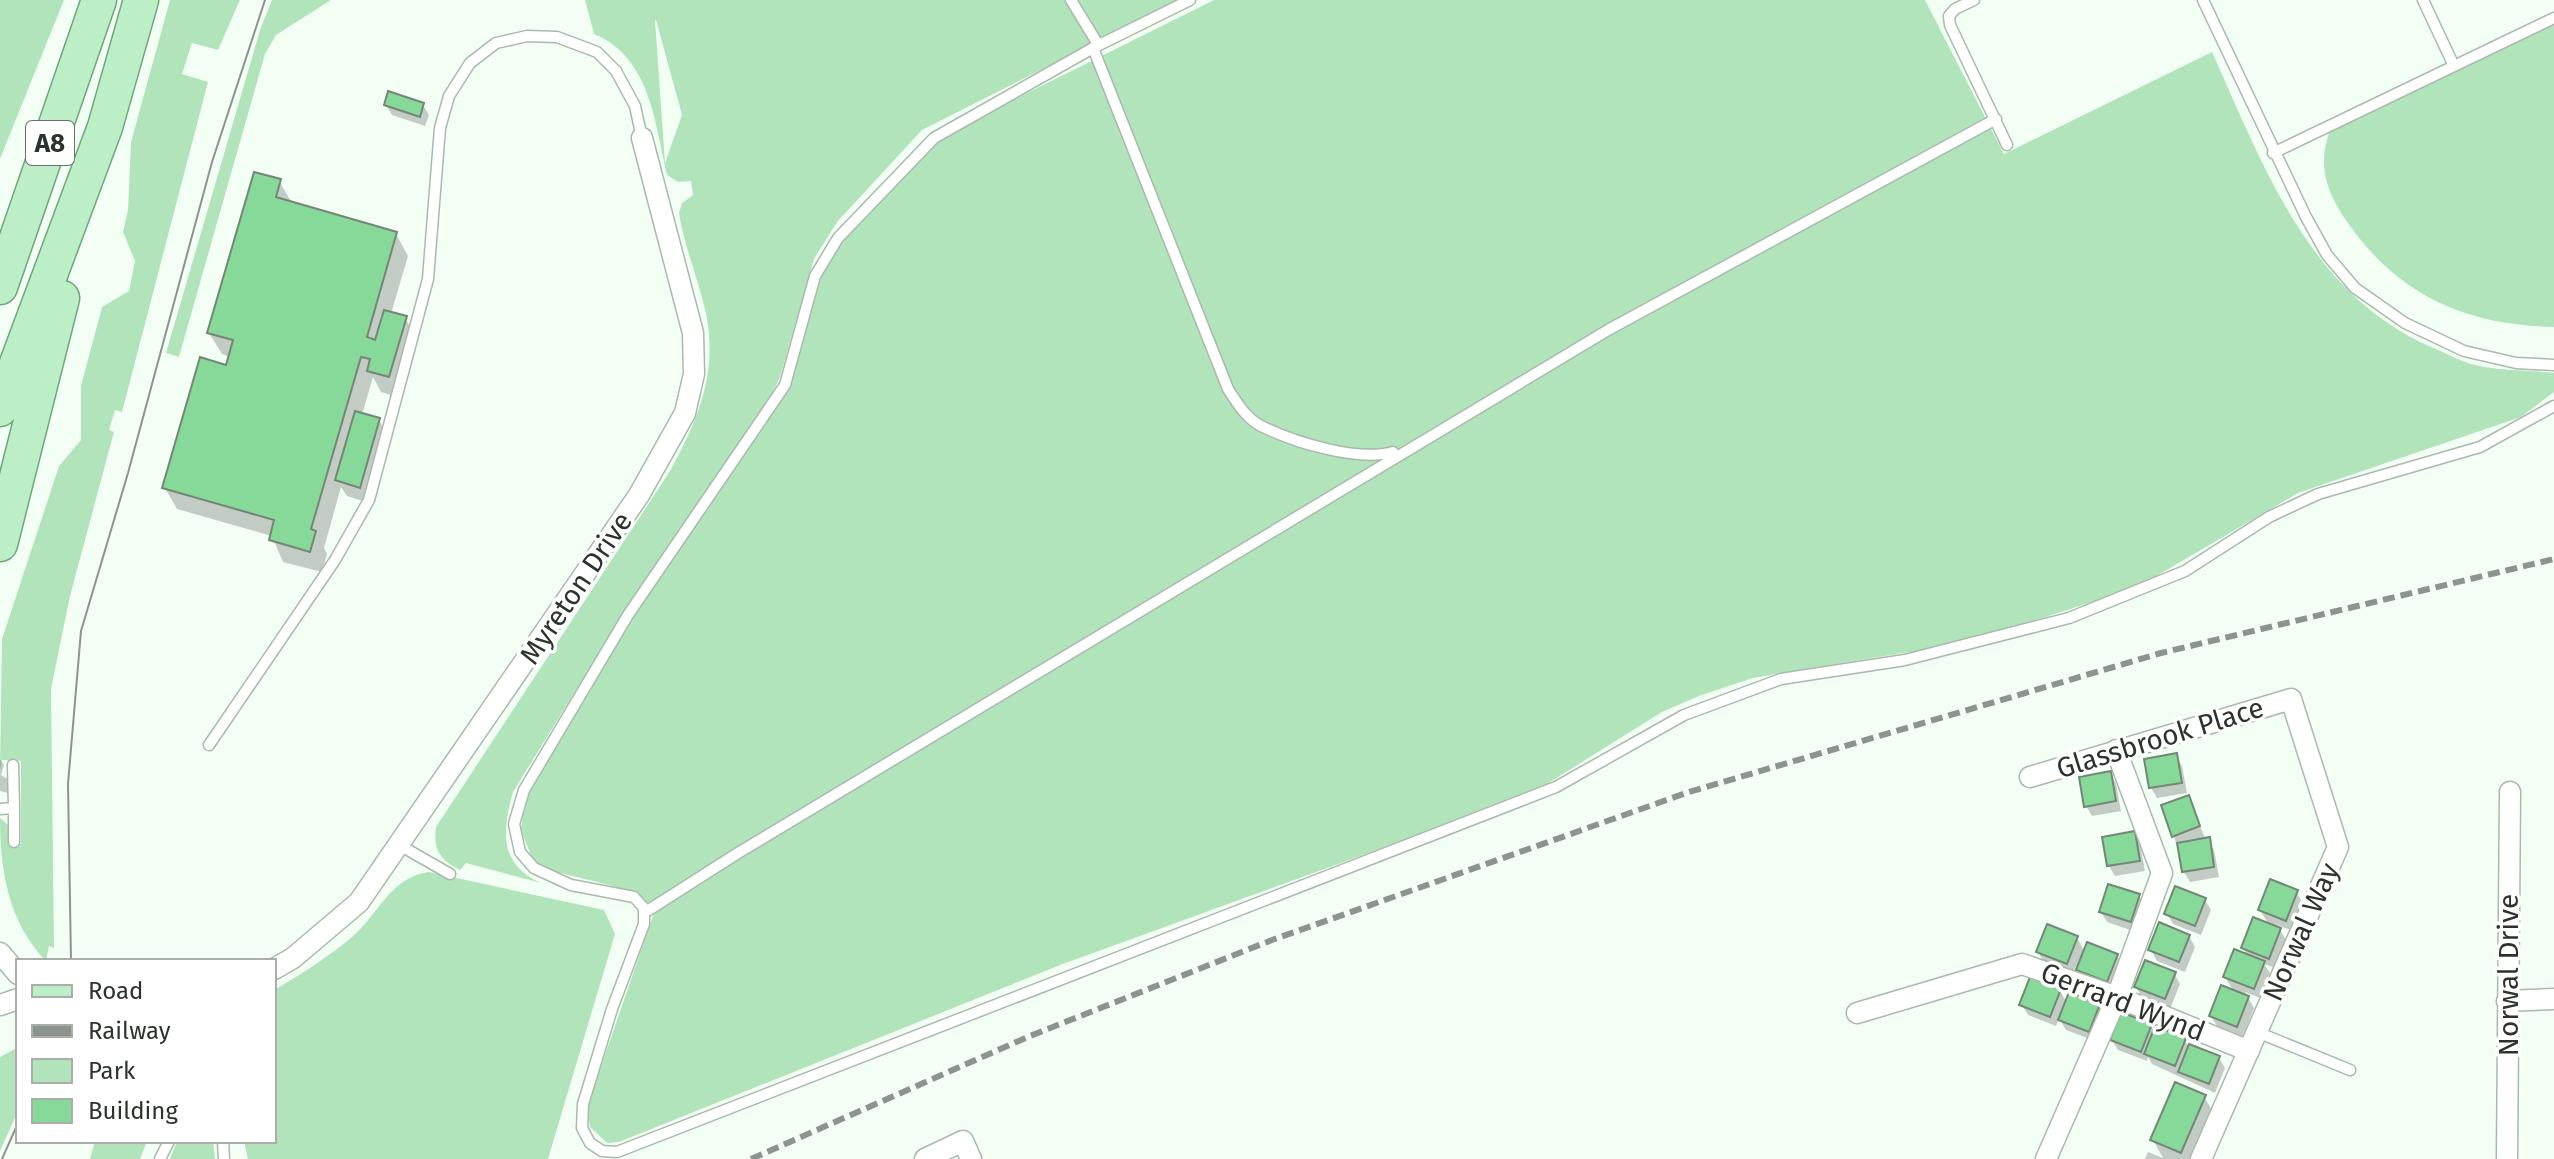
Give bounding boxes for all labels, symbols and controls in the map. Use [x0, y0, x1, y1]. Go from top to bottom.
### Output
road number: A8 [26, 121, 74, 165]
street label: Myreton Drive [513, 506, 639, 670]
street label: Glassbrook Place [2052, 691, 2268, 785]
street label: Norwal Way [2256, 858, 2346, 1006]
street label: Norwal Drive [2492, 894, 2525, 1056]
street label: Gerrard Wynd [2036, 956, 2210, 1048]
legend [16, 959, 276, 1143]
text: Road [88, 977, 143, 1005]
text: Railway [88, 1017, 171, 1045]
text: Park [88, 1057, 136, 1085]
text: Building [88, 1097, 178, 1125]

